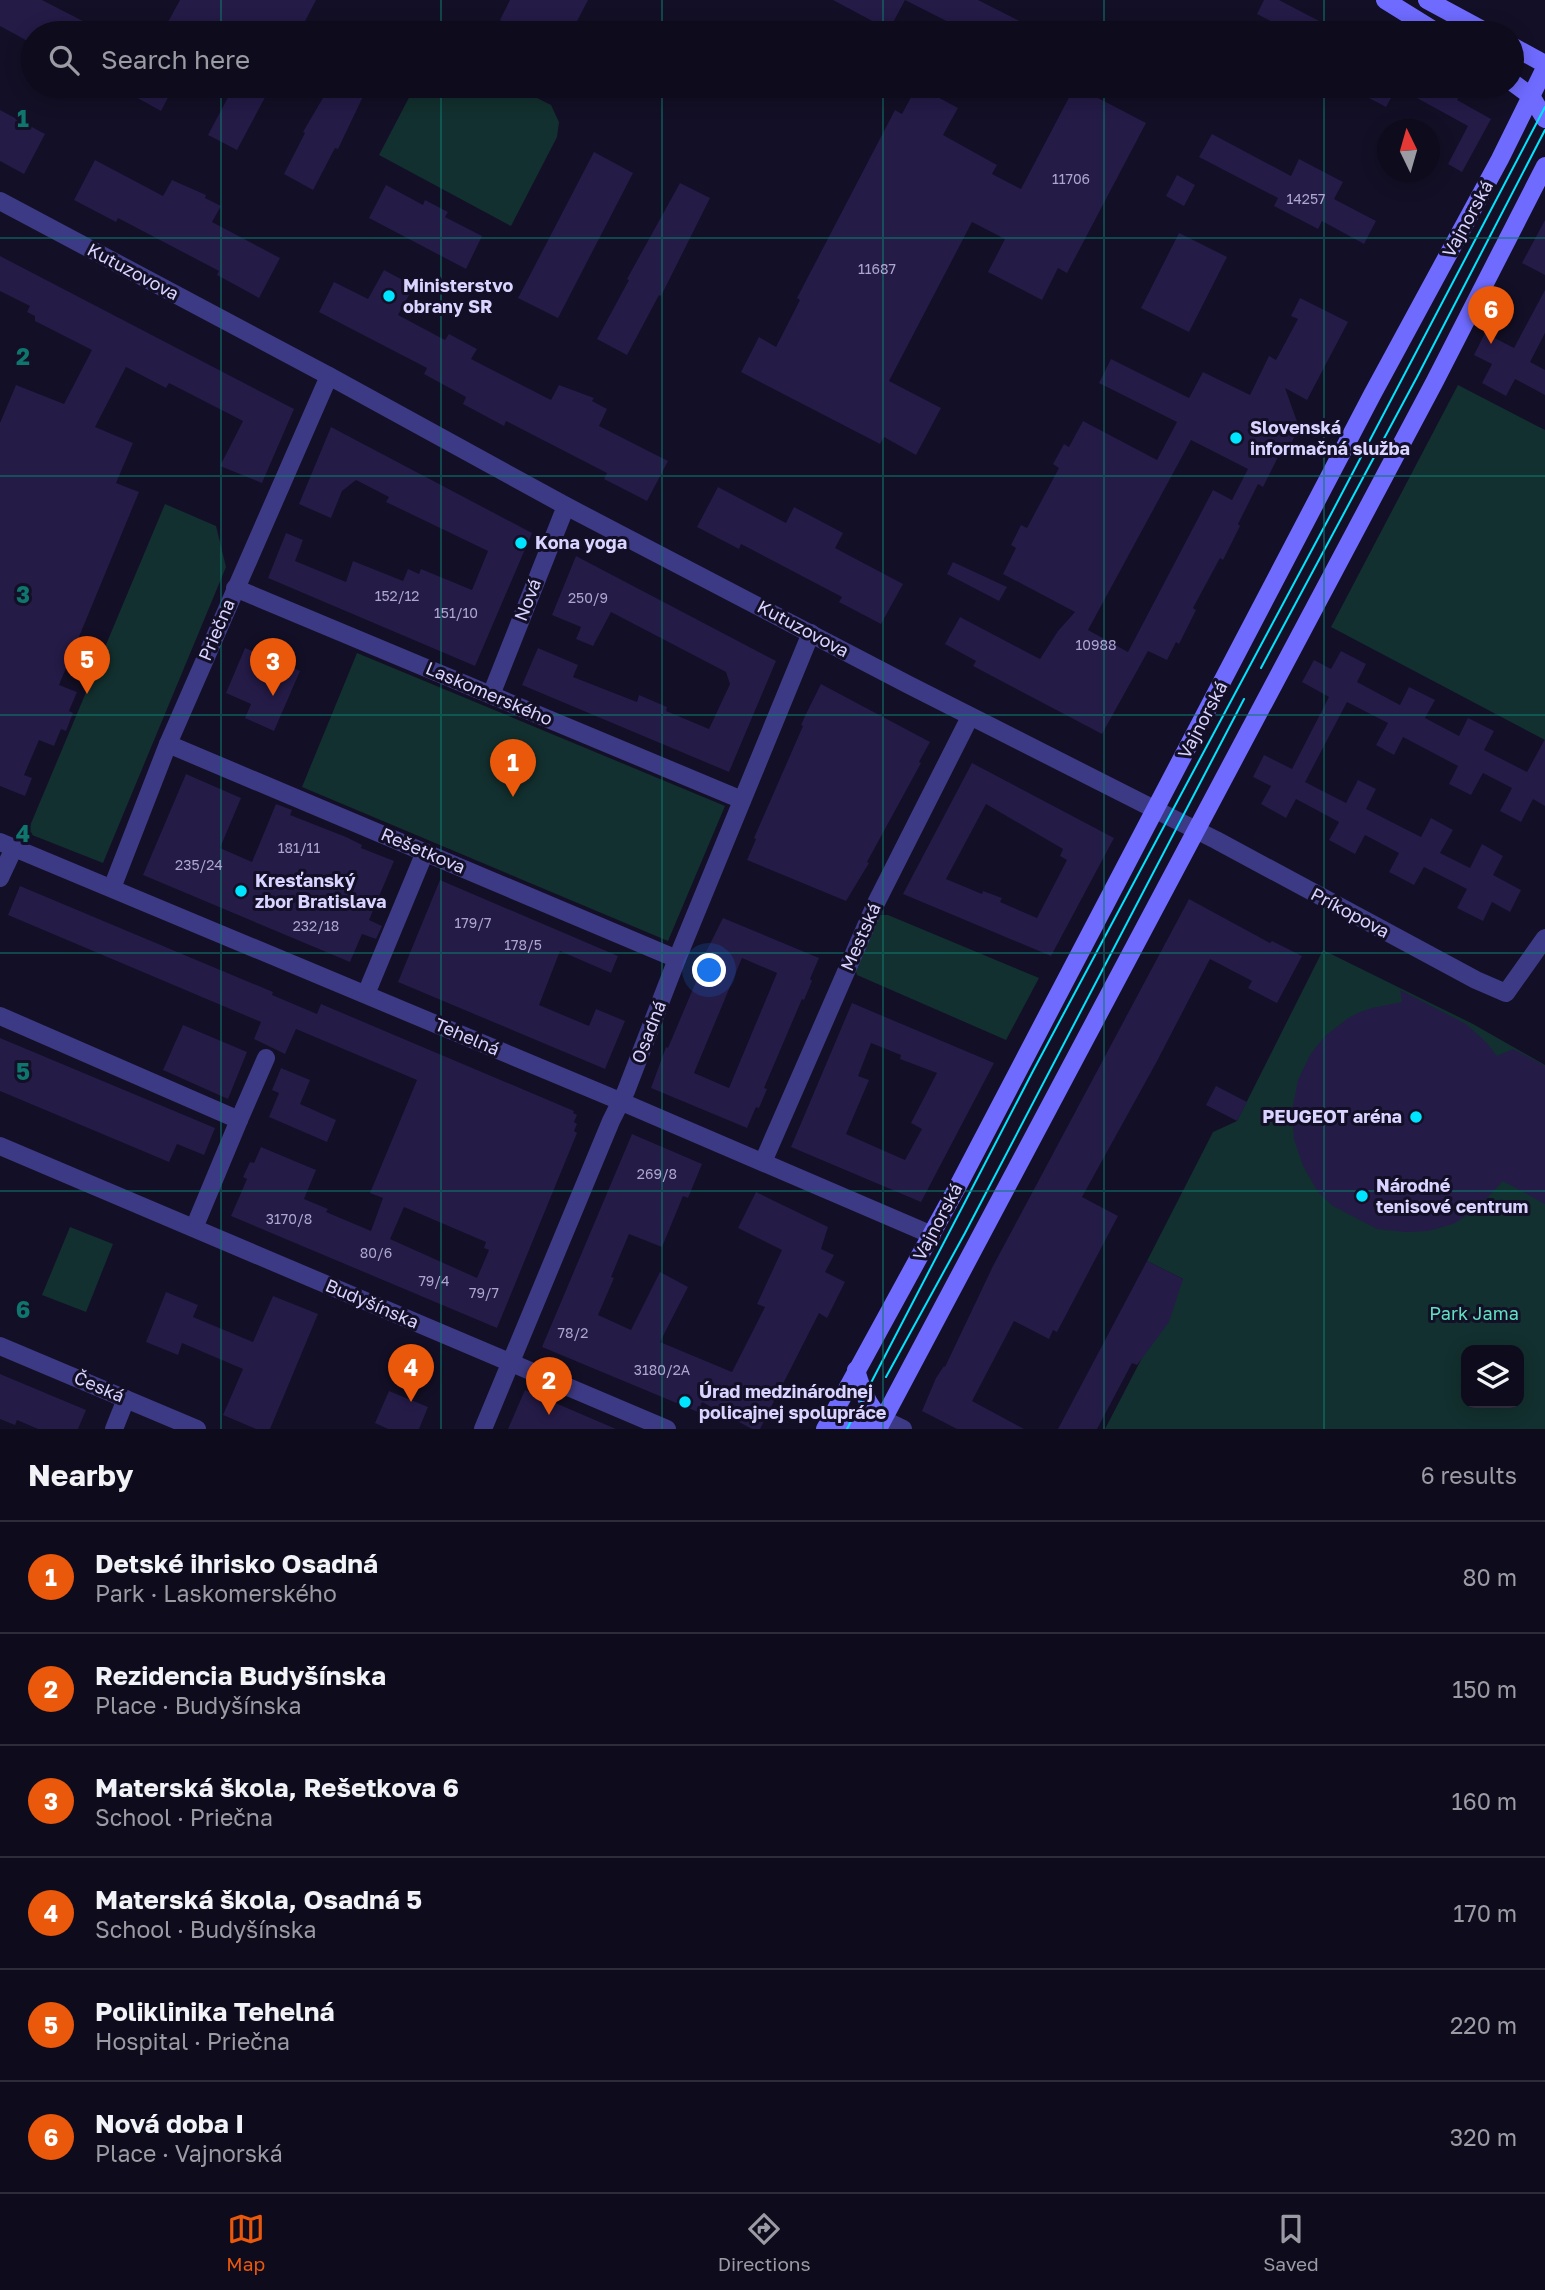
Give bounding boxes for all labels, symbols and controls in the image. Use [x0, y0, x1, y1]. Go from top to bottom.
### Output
search box [21, 21, 1524, 98]
icon: search [45, 41, 83, 79]
text: Search here [101, 44, 250, 75]
text: 1 [17, 104, 29, 132]
north arrow [1377, 119, 1440, 182]
house number: 11706 [1052, 170, 1090, 187]
street label: Vajnorská [1437, 176, 1497, 261]
house number: 14257 [1287, 190, 1326, 207]
street label: Kutuzovova [84, 238, 183, 304]
house number: 11687 [858, 260, 896, 277]
place label: Ministerstvo obrany SR [403, 274, 513, 317]
pin: 6 [1468, 286, 1514, 344]
marker: Ministerstvo obrany SR [381, 288, 397, 304]
text: 2 [16, 342, 30, 370]
place label: Slovenská informačná služba [1250, 416, 1410, 459]
marker: Slovenská informačná služba [1228, 430, 1244, 446]
place label: Kona yoga [535, 531, 627, 553]
marker: Kona yoga [513, 535, 529, 551]
street label: Nová [509, 575, 545, 624]
text: 3 [16, 580, 30, 608]
house number: 152/12 [375, 587, 419, 604]
house number: 250/9 [568, 589, 608, 606]
street label: Priečna [193, 595, 239, 664]
street label: Kutuzovova [754, 595, 853, 661]
house number: 151/10 [434, 604, 478, 621]
pin: 5 [64, 636, 110, 694]
house number: 10988 [1075, 636, 1117, 653]
pin: 3 [250, 638, 296, 696]
street label: Laskomerského [423, 656, 556, 730]
street label: Vajnorská [1173, 677, 1232, 762]
pin: 1 [490, 739, 536, 797]
text: 4 [16, 819, 30, 847]
street label: Rešetkova [378, 822, 469, 878]
house number: 181/11 [278, 839, 320, 856]
house number: 235/24 [175, 856, 223, 873]
place label: Kresťanský zbor Bratislava [255, 869, 386, 912]
street label: Príkopova [1307, 882, 1394, 942]
marker: Kresťanský zbor Bratislava [233, 883, 249, 899]
street label: Mestská [835, 899, 885, 974]
house number: 179/7 [455, 914, 491, 931]
house number: 232/18 [293, 917, 339, 934]
house number: 178/5 [504, 936, 542, 953]
your location [692, 953, 726, 987]
street label: Osadná [626, 997, 670, 1066]
street label: Tehelná [432, 1013, 503, 1060]
text: 5 [16, 1057, 30, 1085]
place label: PEUGEOT aréna [1262, 1105, 1402, 1127]
marker: PEUGEOT aréna [1408, 1109, 1424, 1125]
house number: 269/8 [637, 1165, 677, 1182]
place label: Národné tenisové centrum [1376, 1174, 1528, 1217]
street label: Vajnorská [908, 1179, 967, 1264]
marker: Národné tenisové centrum [1354, 1188, 1370, 1204]
house number: 3170/8 [266, 1210, 312, 1227]
house number: 80/6 [360, 1244, 392, 1261]
house number: 79/4 [418, 1272, 450, 1289]
street label: Budyšínska [322, 1274, 422, 1333]
house number: 79/7 [469, 1284, 499, 1301]
text: 6 [16, 1295, 30, 1323]
park label: Park Jama [1429, 1302, 1519, 1324]
house number: 78/2 [558, 1324, 588, 1341]
pin: 4 [388, 1344, 434, 1402]
map controls [1461, 1345, 1524, 1408]
button: layers [1461, 1345, 1524, 1408]
pin: 2 [526, 1357, 572, 1415]
house number: 3180/2A [634, 1361, 691, 1378]
street label: Česká [71, 1366, 128, 1406]
place label: Úrad medzinárodnej policajnej spolupráce [699, 1380, 887, 1423]
marker: Úrad medzinárodnej policajnej spolupráce [677, 1394, 693, 1410]
text: Nearby [28, 1457, 133, 1493]
text: 6 results [1421, 1461, 1517, 1489]
text: Detské ihrisko Osadná [95, 1548, 378, 1579]
text: 1 [45, 1563, 57, 1591]
text: 80 m [1463, 1563, 1517, 1591]
text: Park · Laskomerského [95, 1579, 337, 1607]
text: Rezidencia Budyšínska [95, 1660, 386, 1691]
text: 2 [44, 1675, 58, 1703]
text: 150 m [1452, 1675, 1517, 1703]
text: Place · Budyšínska [95, 1691, 302, 1719]
text: Materská škola, Rešetkova 6 [95, 1772, 459, 1803]
text: 3 [44, 1787, 58, 1815]
text: 160 m [1452, 1787, 1517, 1815]
text: School · Priečna [95, 1803, 273, 1831]
text: Materská škola, Osadná 5 [95, 1884, 422, 1915]
text: 4 [44, 1899, 58, 1927]
text: 170 m [1453, 1899, 1517, 1927]
text: School · Budyšínska [95, 1915, 317, 1943]
text: Poliklinika Tehelná [95, 1996, 335, 2027]
text: 5 [44, 2011, 58, 2039]
text: 220 m [1450, 2011, 1517, 2039]
text: Hospital · Priečna [95, 2027, 290, 2055]
text: Nová doba I [95, 2108, 244, 2139]
text: 6 [44, 2123, 58, 2151]
text: 320 m [1450, 2123, 1517, 2151]
text: Place · Vajnorská [95, 2139, 283, 2167]
tab: Map [226, 2210, 265, 2275]
tab: Directions [718, 2210, 811, 2275]
tab: Saved [1263, 2210, 1319, 2275]

